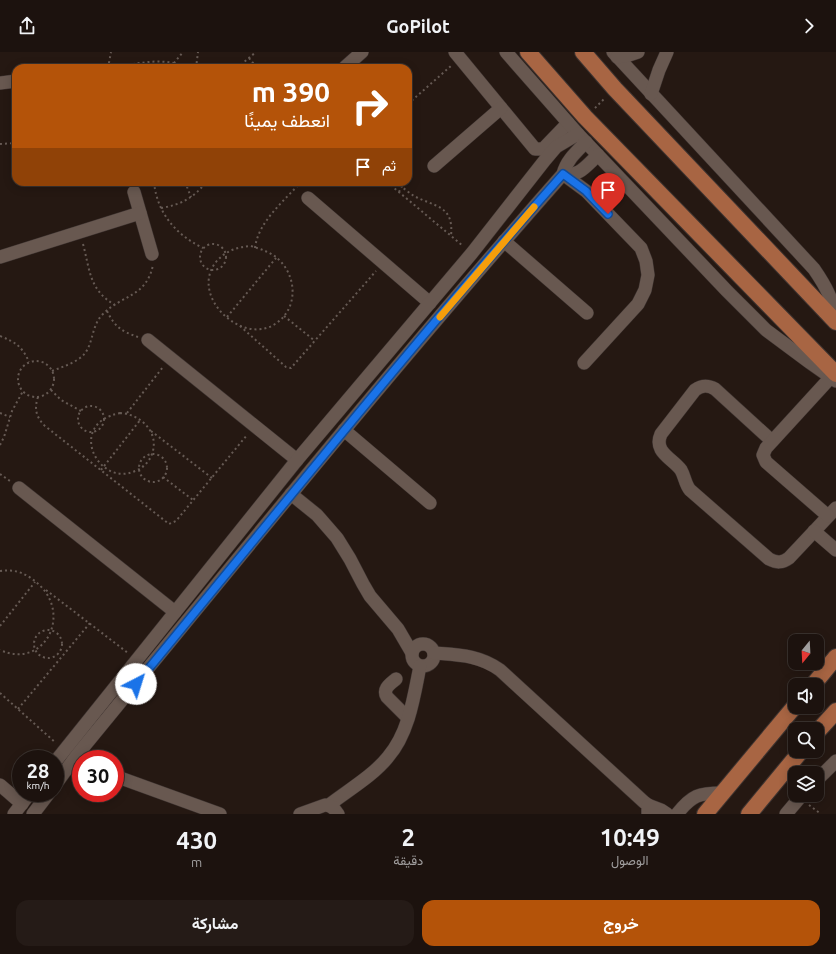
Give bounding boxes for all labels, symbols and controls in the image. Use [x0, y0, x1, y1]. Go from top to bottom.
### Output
icon: share [16, 15, 38, 37]
icon: forward [798, 15, 820, 37]
text: GoPilot [386, 16, 450, 36]
text: 390 m [252, 76, 330, 107]
icon: right [344, 80, 396, 132]
text: انعطف يمينًا [244, 110, 330, 130]
icon: arrive [352, 156, 374, 178]
text: ثم [382, 157, 396, 174]
pin [591, 173, 625, 214]
icon: arrive [597, 179, 619, 201]
north arrow [788, 634, 824, 670]
map controls [788, 634, 824, 802]
position arrow [115, 663, 157, 705]
button: sound [788, 678, 824, 714]
button: search [788, 722, 824, 758]
speed limit sign: 30 [72, 750, 124, 802]
text: 28 [27, 759, 49, 782]
button: layers [788, 766, 824, 802]
text: km/h [26, 780, 50, 791]
text: 2 [402, 824, 415, 851]
text: 10:49 [600, 824, 660, 851]
text: 430 [176, 827, 217, 854]
text: دقيقة [393, 853, 423, 867]
text: الوصول [611, 853, 648, 867]
text: m [191, 855, 202, 869]
button: مشاركة [16, 900, 414, 946]
button: خروج [422, 900, 820, 946]

